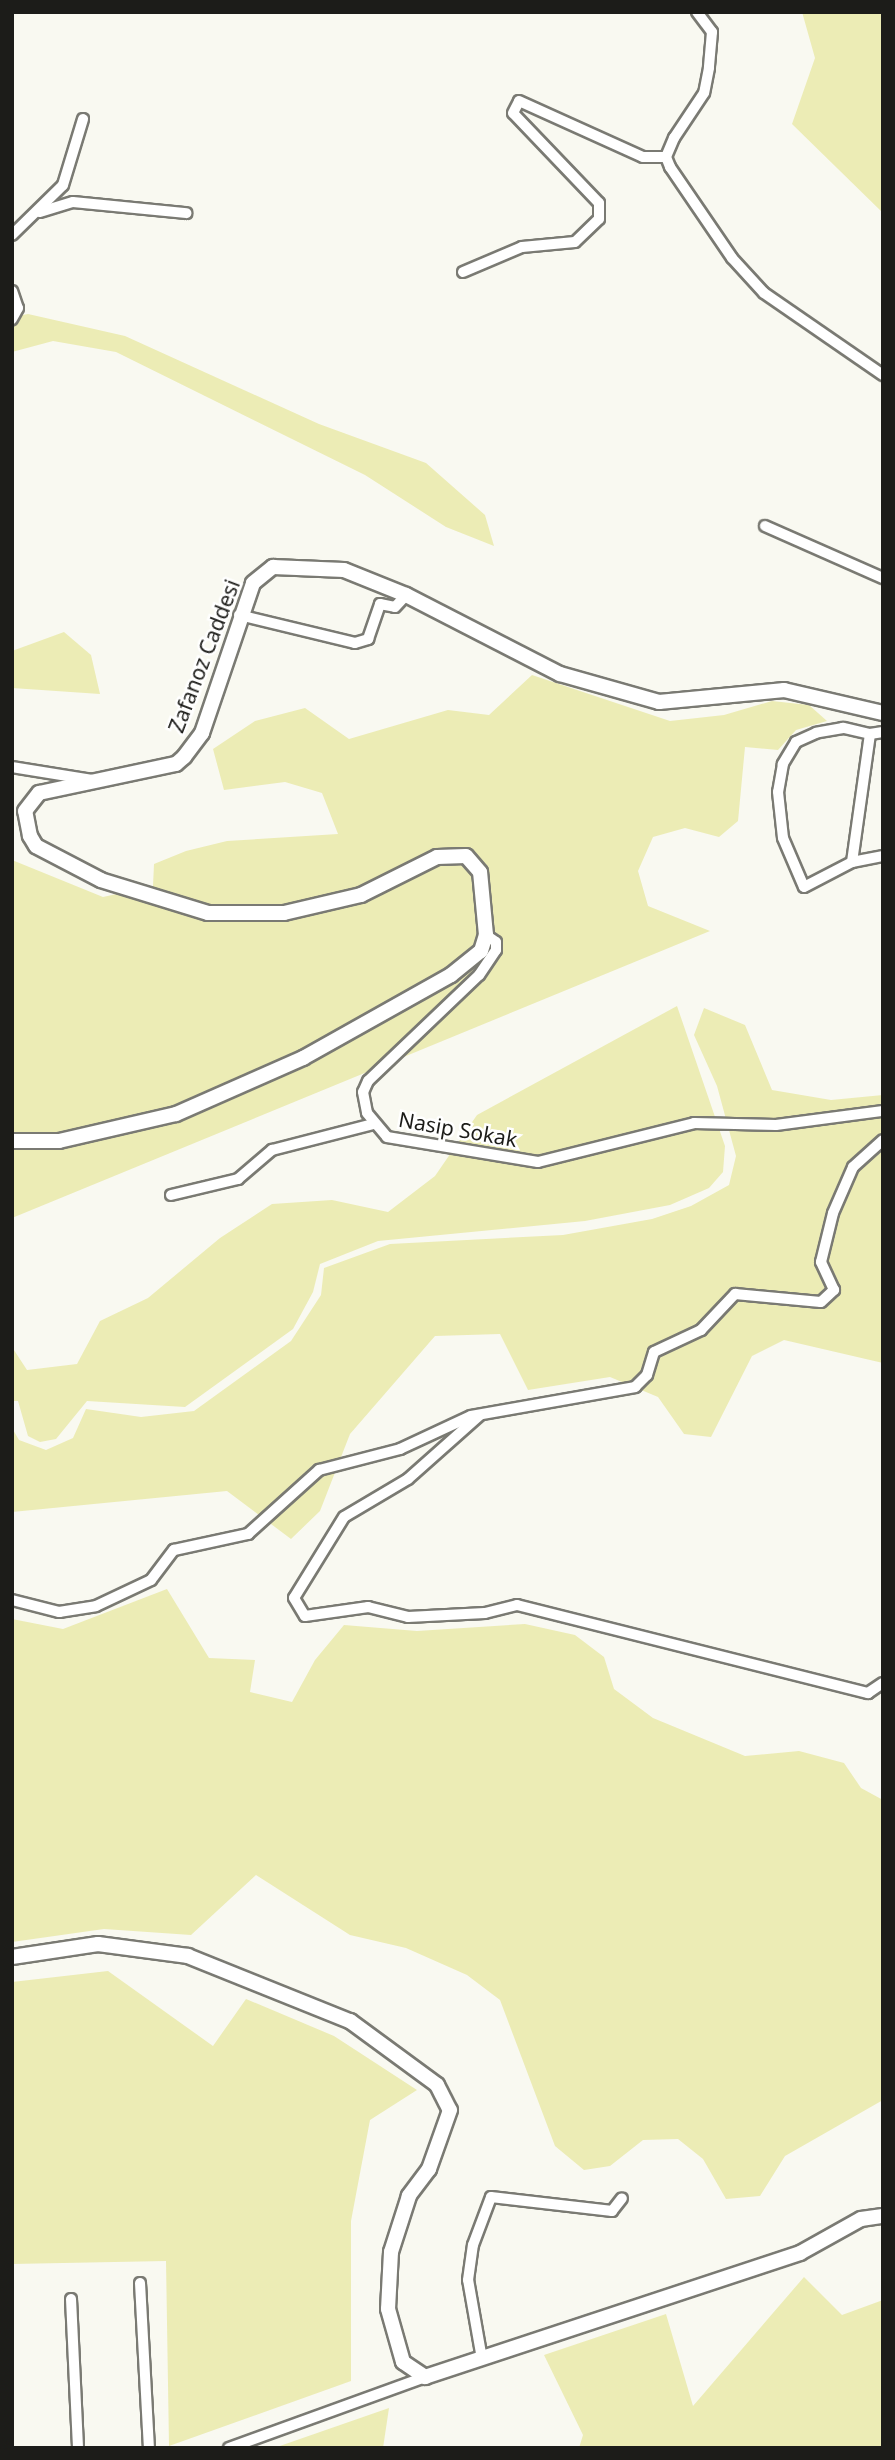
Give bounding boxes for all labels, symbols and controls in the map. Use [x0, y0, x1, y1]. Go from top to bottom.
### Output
street label: Zafanoz Caddesi [163, 576, 245, 736]
street label: Nasip Sokak [397, 1106, 519, 1152]

